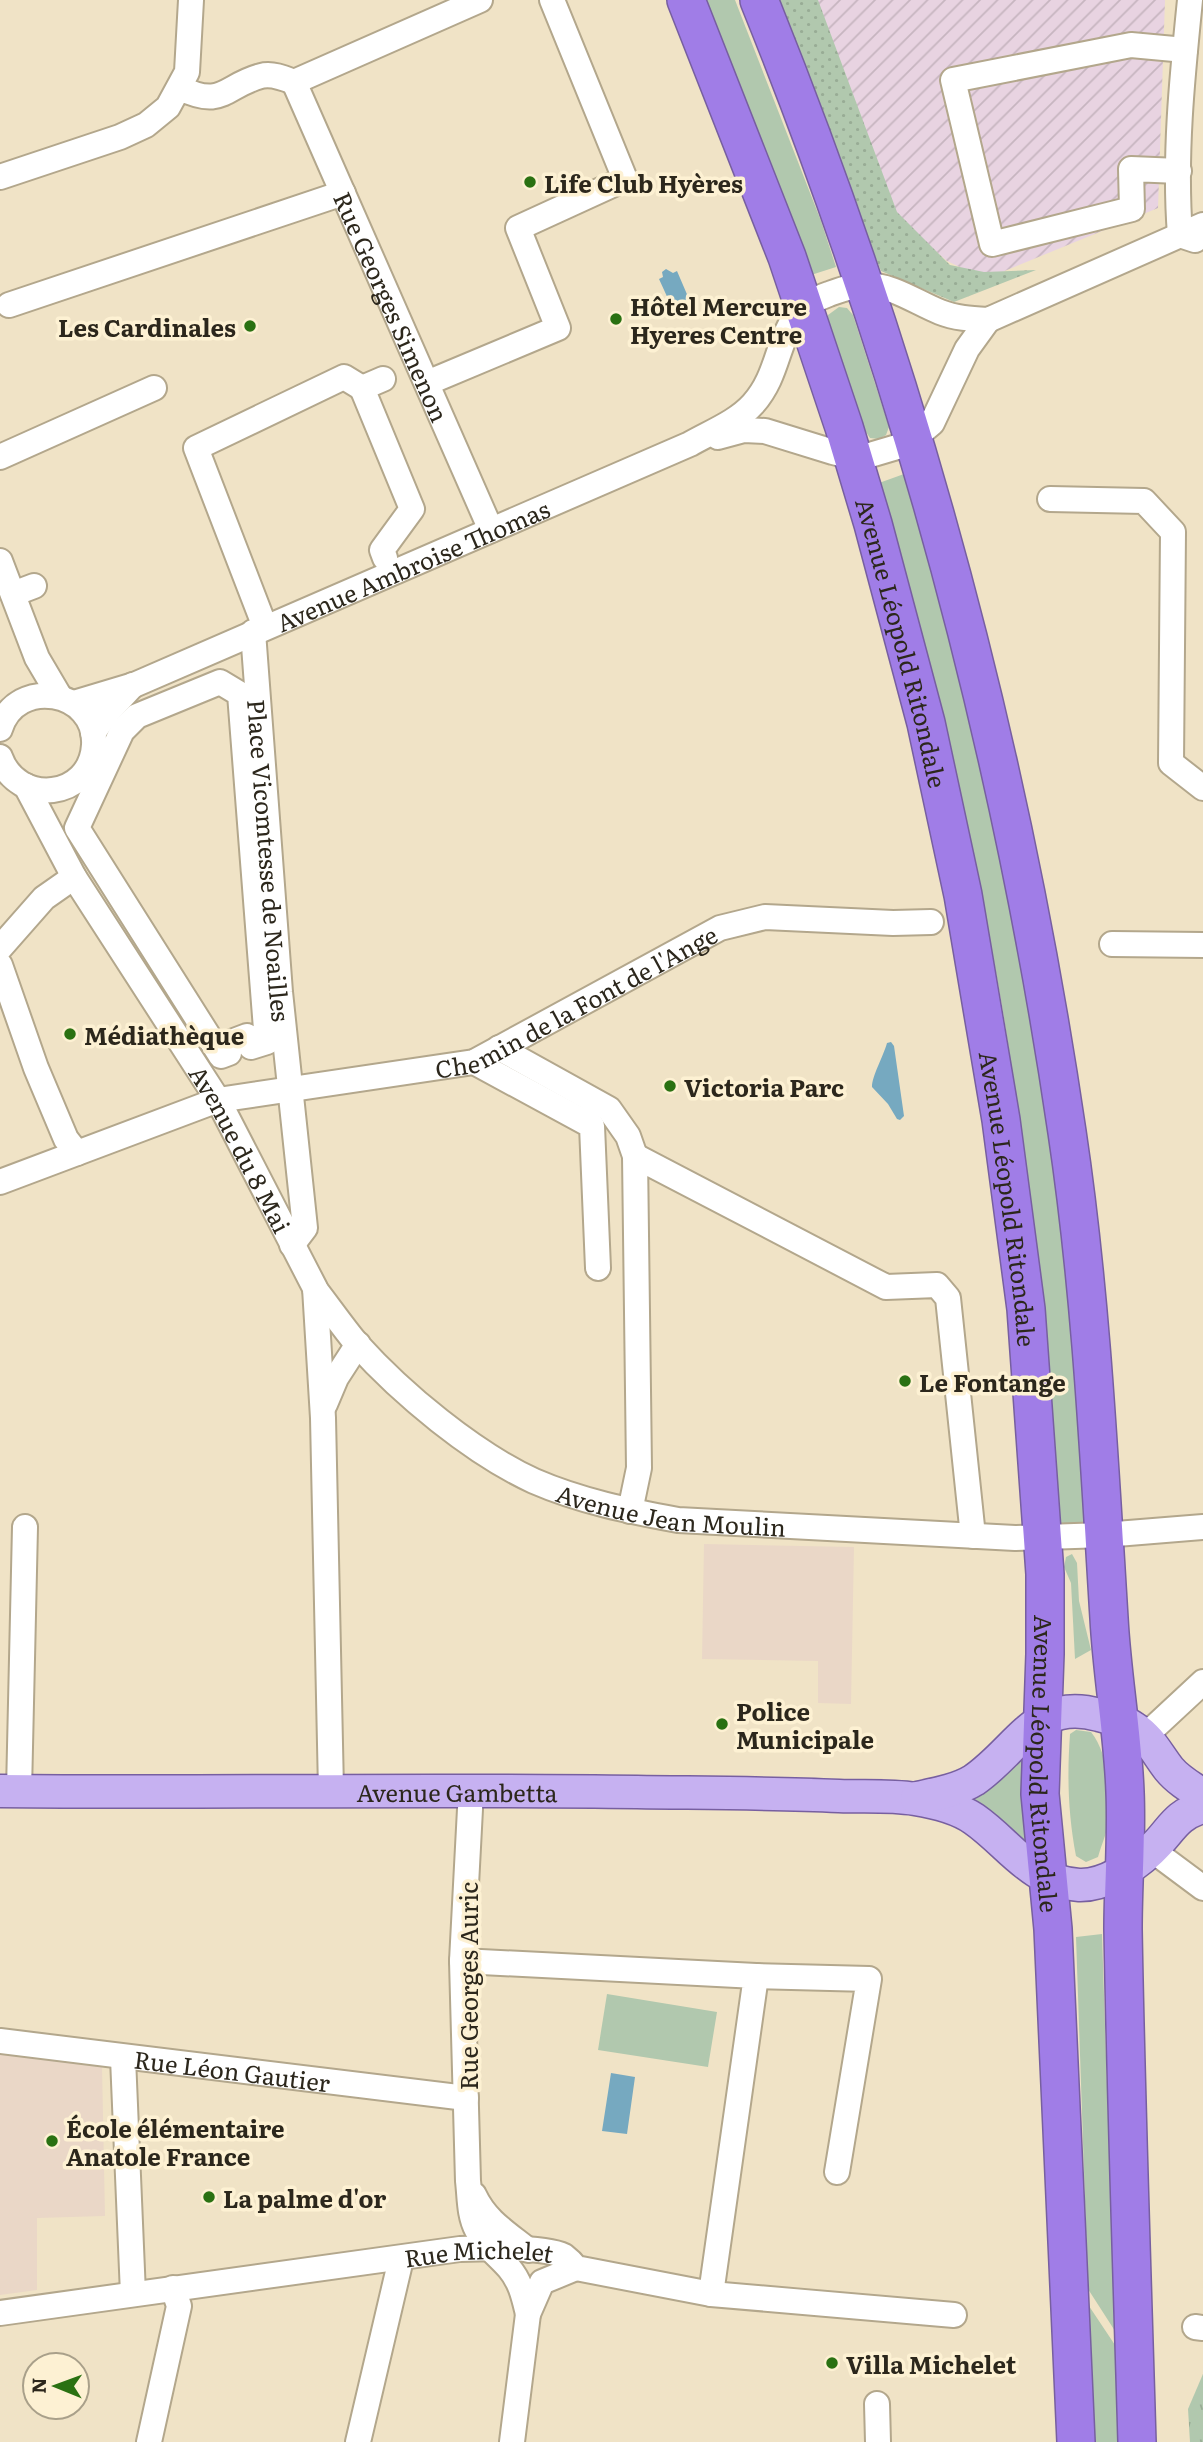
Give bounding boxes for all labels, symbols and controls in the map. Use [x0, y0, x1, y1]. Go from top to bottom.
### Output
place label: Life Club Hyères [544, 165, 743, 200]
marker: Life Club Hyères [522, 174, 538, 190]
street label: Rue Georges Simenon [327, 186, 459, 427]
place label: Hôtel Mercure Hyeres Centre [630, 288, 807, 351]
place label: Les Cardinales [58, 309, 236, 344]
marker: Hôtel Mercure Hyeres Centre [608, 311, 624, 327]
marker: Les Cardinales [242, 318, 258, 334]
street label: Avenue Ambroise Thomas [270, 490, 555, 639]
street label: Avenue Léopold Ritondale [849, 493, 957, 791]
street label: Place Vicomtesse de Noailles [241, 698, 301, 1023]
street label: Chemin de la Font de l'Ange [433, 916, 723, 1085]
place label: Médiathèque [84, 1017, 244, 1052]
marker: Médiathèque [62, 1026, 78, 1042]
street label: Avenue Léopold Ritondale [972, 1048, 1046, 1348]
street label: Avenue du 8 Mai [182, 1057, 301, 1238]
place label: Victoria Parc [684, 1069, 844, 1104]
marker: Victoria Parc [662, 1078, 678, 1094]
place label: Le Fontange [919, 1364, 1066, 1399]
marker: Le Fontange [897, 1373, 913, 1389]
street label: Avenue Jean Moulin [552, 1474, 787, 1543]
street label: Avenue Léopold Ritondale [1022, 1615, 1069, 1914]
place label: Police Municipale [736, 1693, 874, 1756]
marker: Police Municipale [714, 1716, 730, 1732]
street label: Avenue Gambetta [356, 1773, 558, 1809]
street label: Rue Georges Auric [450, 1882, 485, 2090]
street label: Rue Léon Gautier [132, 2040, 333, 2099]
place label: École élémentaire Anatole France [66, 2110, 284, 2173]
marker: École élémentaire Anatole France [44, 2133, 60, 2149]
place label: La palme d'or [223, 2180, 386, 2215]
marker: La palme d'or [201, 2189, 217, 2205]
street label: Rue Michelet [402, 2231, 557, 2274]
place label: Villa Michelet [846, 2346, 1017, 2381]
north arrow [21, 2351, 91, 2421]
marker: Villa Michelet [824, 2355, 840, 2371]
text: N [24, 2377, 52, 2394]

